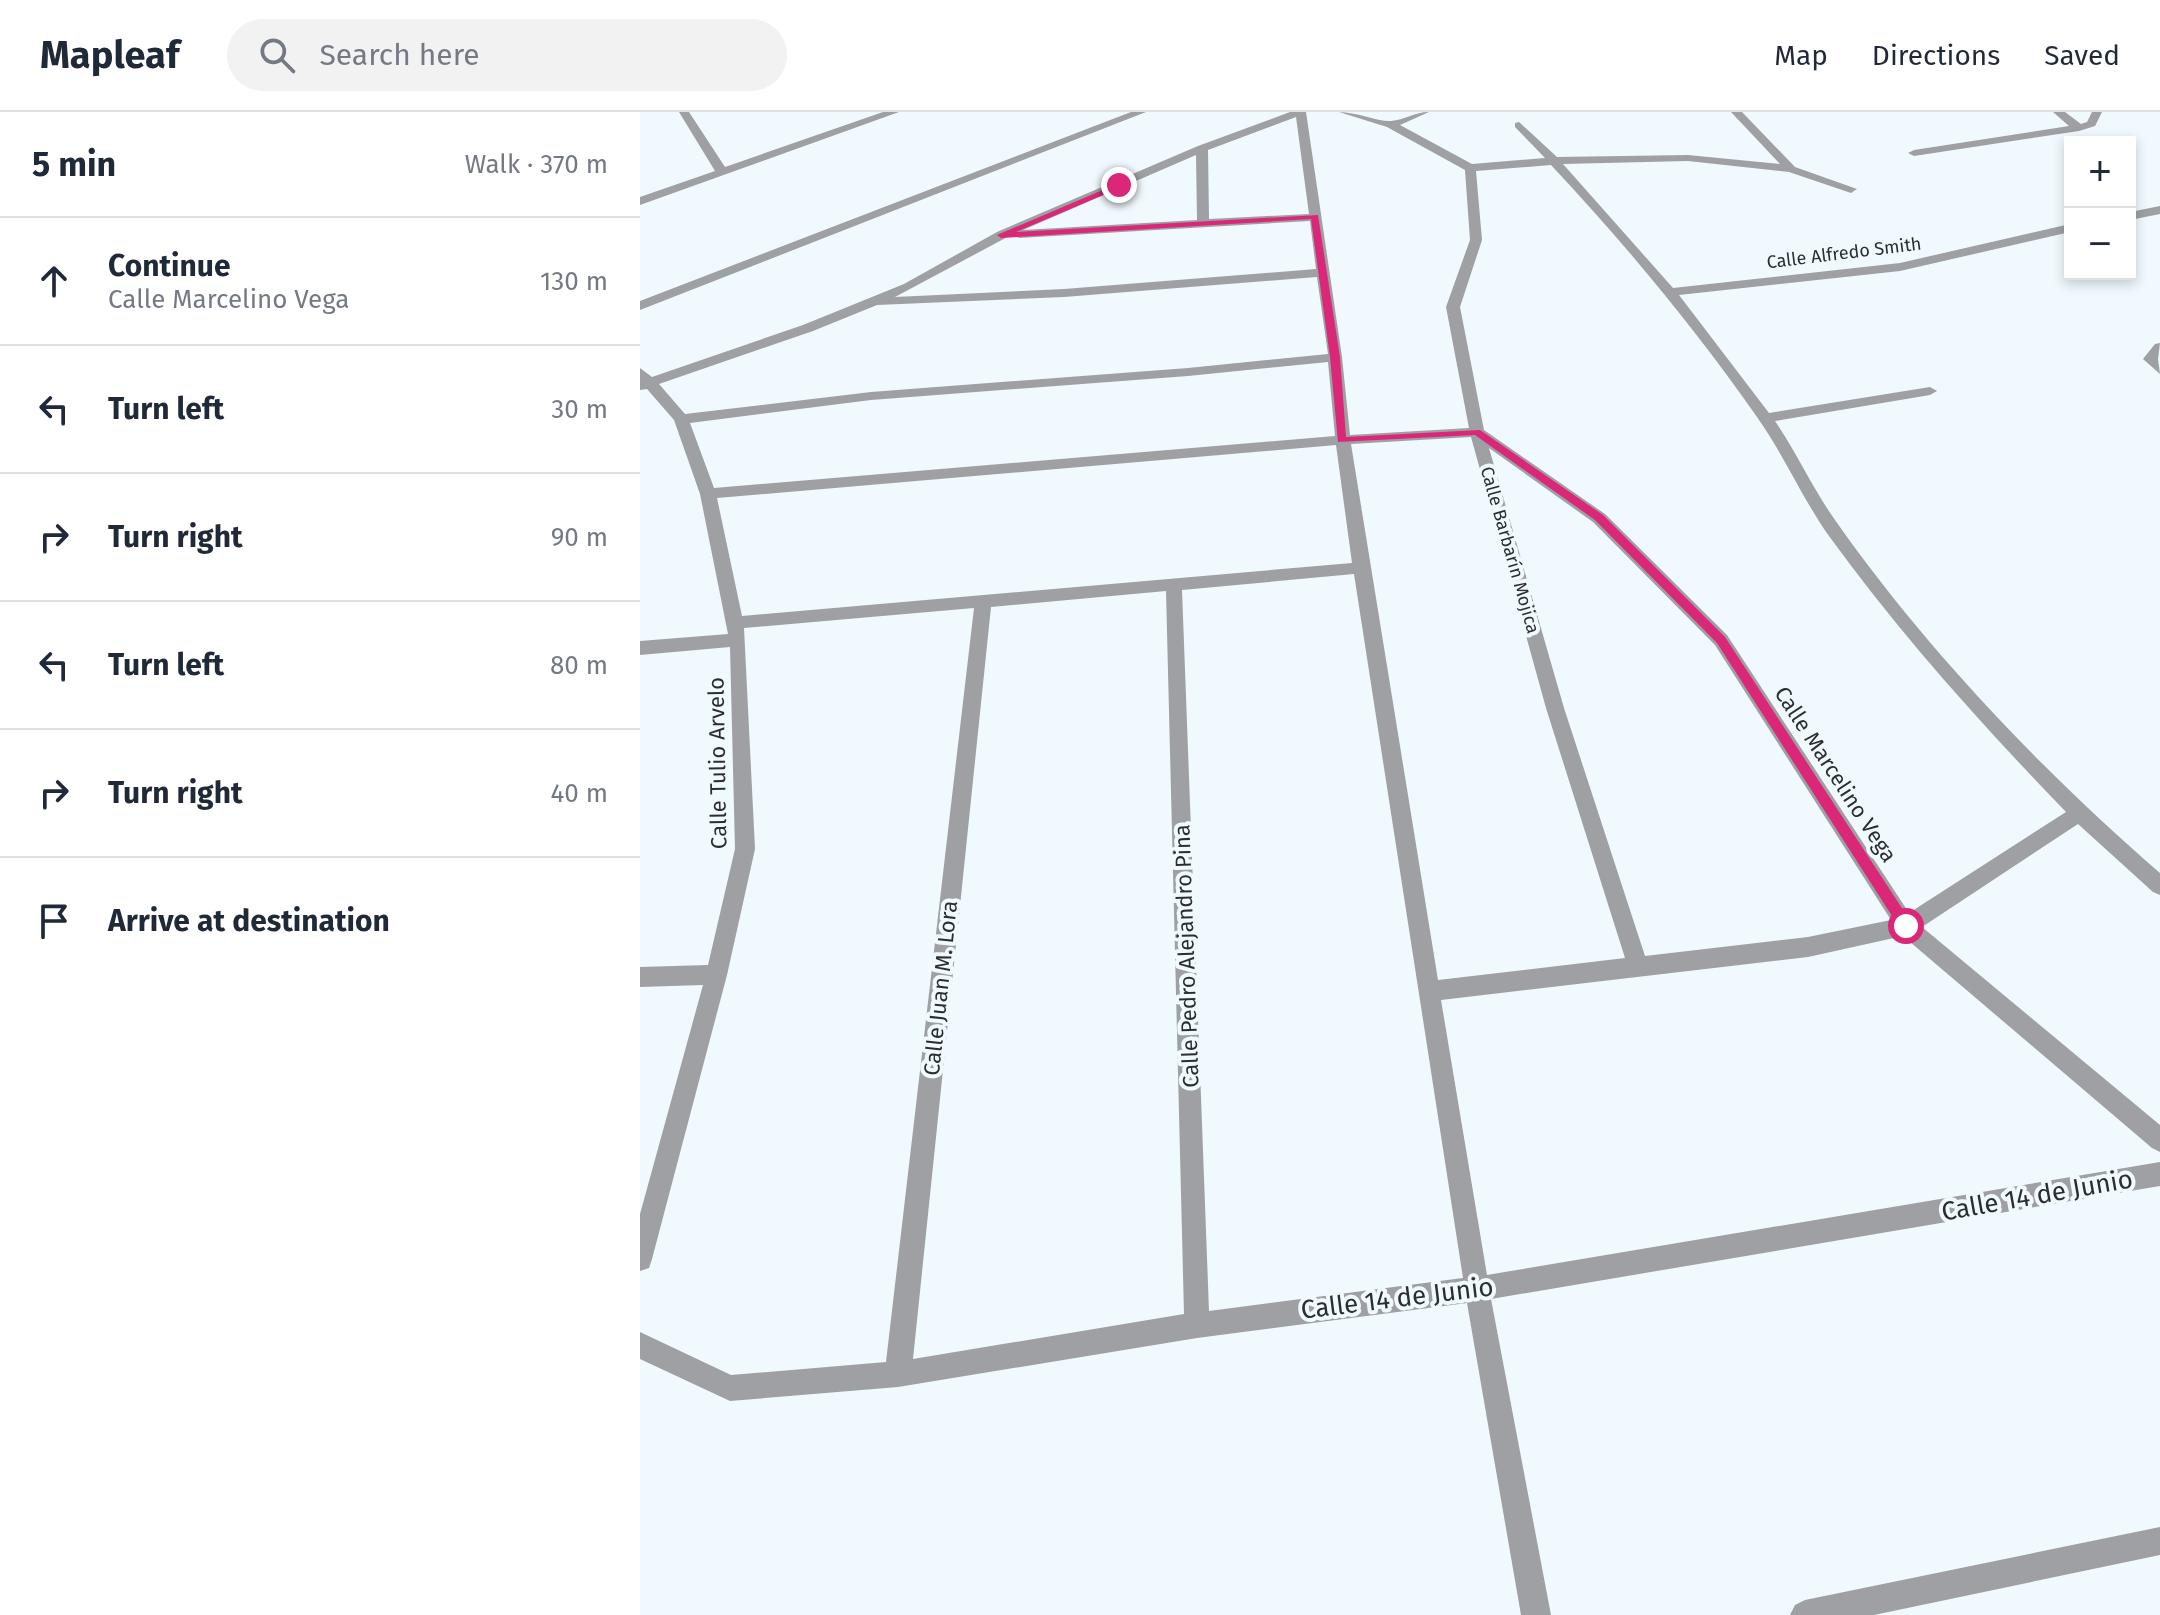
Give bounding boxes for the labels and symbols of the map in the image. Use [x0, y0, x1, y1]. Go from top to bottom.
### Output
route end [1101, 167, 1137, 203]
street label: Calle Alfredo Smith [1765, 233, 1923, 273]
street label: Calle Barbarín Mojica [1476, 464, 1544, 636]
street label: Calle Tulio Arvelo [703, 677, 732, 849]
street label: Calle Marcelino Vega [1769, 681, 1903, 867]
street label: Calle Pedro Alejandro Pina [1168, 824, 1205, 1088]
street label: Calle Juan M. Lora [918, 899, 963, 1077]
route start [1888, 908, 1924, 944]
street label: Calle 14 de Junio [1939, 1163, 2135, 1228]
street label: Calle 14 de Junio [1299, 1271, 1495, 1326]

